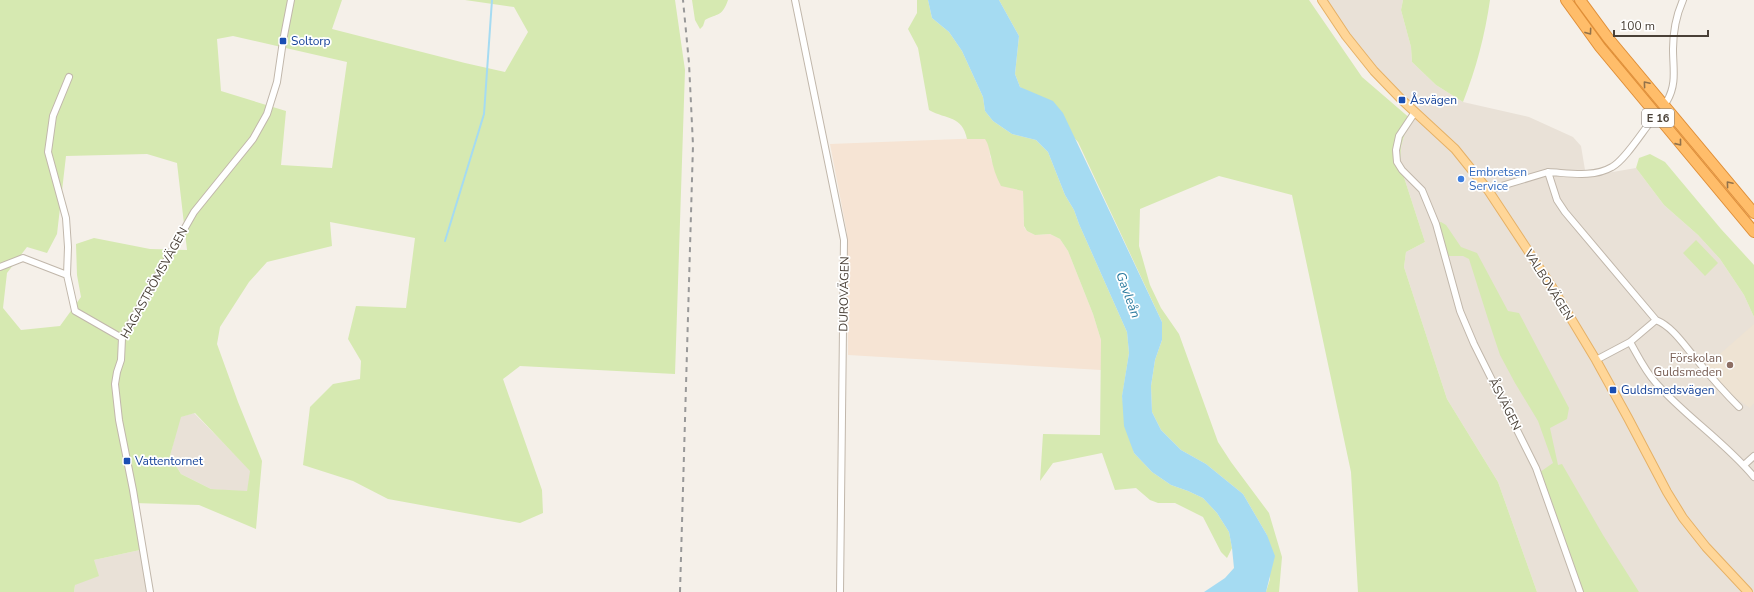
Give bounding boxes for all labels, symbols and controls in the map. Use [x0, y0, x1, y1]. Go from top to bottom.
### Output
scale bar [1614, 12, 1708, 38]
text: 100 m [1620, 18, 1655, 34]
one-way arrow [1584, 27, 1591, 34]
place label: Soltorp [291, 33, 331, 49]
marker: Soltorp [278, 36, 288, 46]
one-way arrow [1643, 81, 1650, 88]
place label: Åsvägen [1410, 92, 1457, 108]
marker: Åsvägen [1397, 95, 1407, 105]
road number: E 16 [1642, 109, 1674, 127]
one-way arrow [1675, 139, 1682, 146]
place label: Embretsen Service [1469, 164, 1527, 194]
marker: Embretsen Service [1456, 174, 1466, 184]
one-way arrow [1726, 181, 1733, 188]
street label: HAGASTRÖMSVÄGEN [117, 224, 191, 342]
street label: VALBOVÄGEN [1520, 246, 1577, 323]
street label: DUROVÄGEN [835, 256, 853, 332]
water label: Gavleån [1111, 269, 1145, 321]
place label: Förskolan Guldsmeden [1653, 350, 1722, 380]
marker: Förskolan Guldsmeden [1725, 360, 1735, 370]
street label: ÅSVÄGEN [1485, 375, 1525, 433]
place label: Guldsmedsvägen [1621, 382, 1715, 398]
marker: Guldsmedsvägen [1608, 385, 1618, 395]
place label: Vattentornet [134, 453, 204, 469]
marker: Vattentornet [122, 456, 132, 466]

